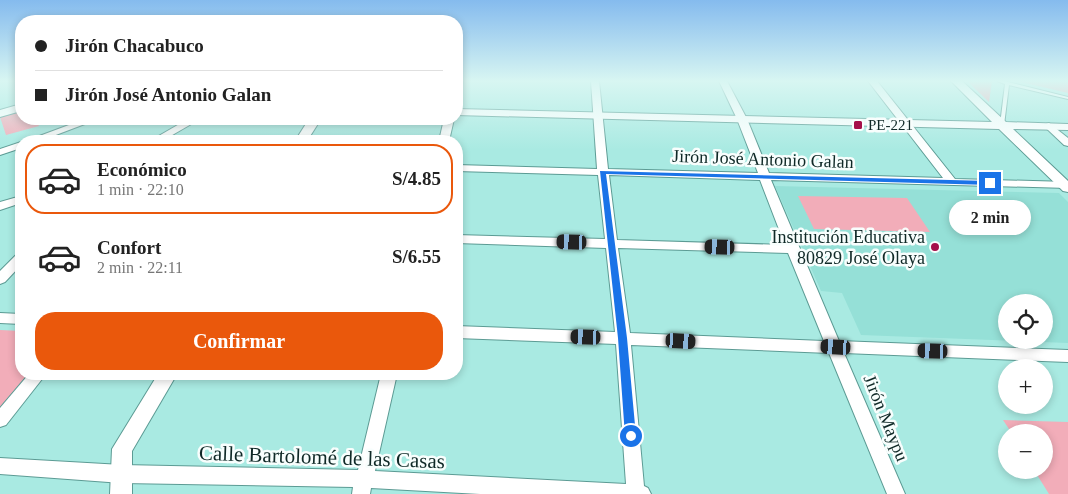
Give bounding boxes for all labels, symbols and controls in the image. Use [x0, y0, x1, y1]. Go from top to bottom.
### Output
text: Jirón Chacabuco [65, 35, 204, 56]
text: Jirón José Antonio Galan [65, 84, 271, 105]
place label: PE-221 [868, 117, 913, 133]
marker: PE-221 [852, 119, 864, 131]
street label: Jirón José Antonio Galan [672, 146, 854, 172]
icon: car [37, 157, 82, 202]
text: Económico [97, 159, 187, 180]
text: S/4.85 [392, 168, 441, 189]
route end [979, 172, 1001, 194]
text: 1 min · 22:10 [97, 181, 184, 198]
callout: 2 min [949, 200, 1031, 236]
text: 2 min [971, 209, 1009, 226]
place label: Institución Educativa 80829 José Olaya [772, 227, 925, 268]
car [556, 234, 587, 250]
icon: car [37, 235, 82, 280]
text: Confort [97, 237, 161, 258]
car [704, 239, 735, 255]
marker: Institución Educativa 80829 José Olaya [929, 241, 941, 253]
text: S/6.55 [392, 246, 441, 267]
text: 2 min · 22:11 [97, 259, 183, 276]
map controls [998, 294, 1053, 479]
button: locate [998, 294, 1053, 349]
button: Confirmar [35, 312, 443, 370]
car [570, 329, 601, 345]
car [665, 333, 696, 349]
car [820, 339, 851, 355]
car [917, 343, 948, 359]
button: + [998, 359, 1053, 414]
street label: Jirón Maypu [860, 372, 912, 464]
button: − [998, 424, 1053, 479]
route start [620, 425, 642, 447]
street label: Calle Bartolomé de las Casas [199, 441, 445, 473]

